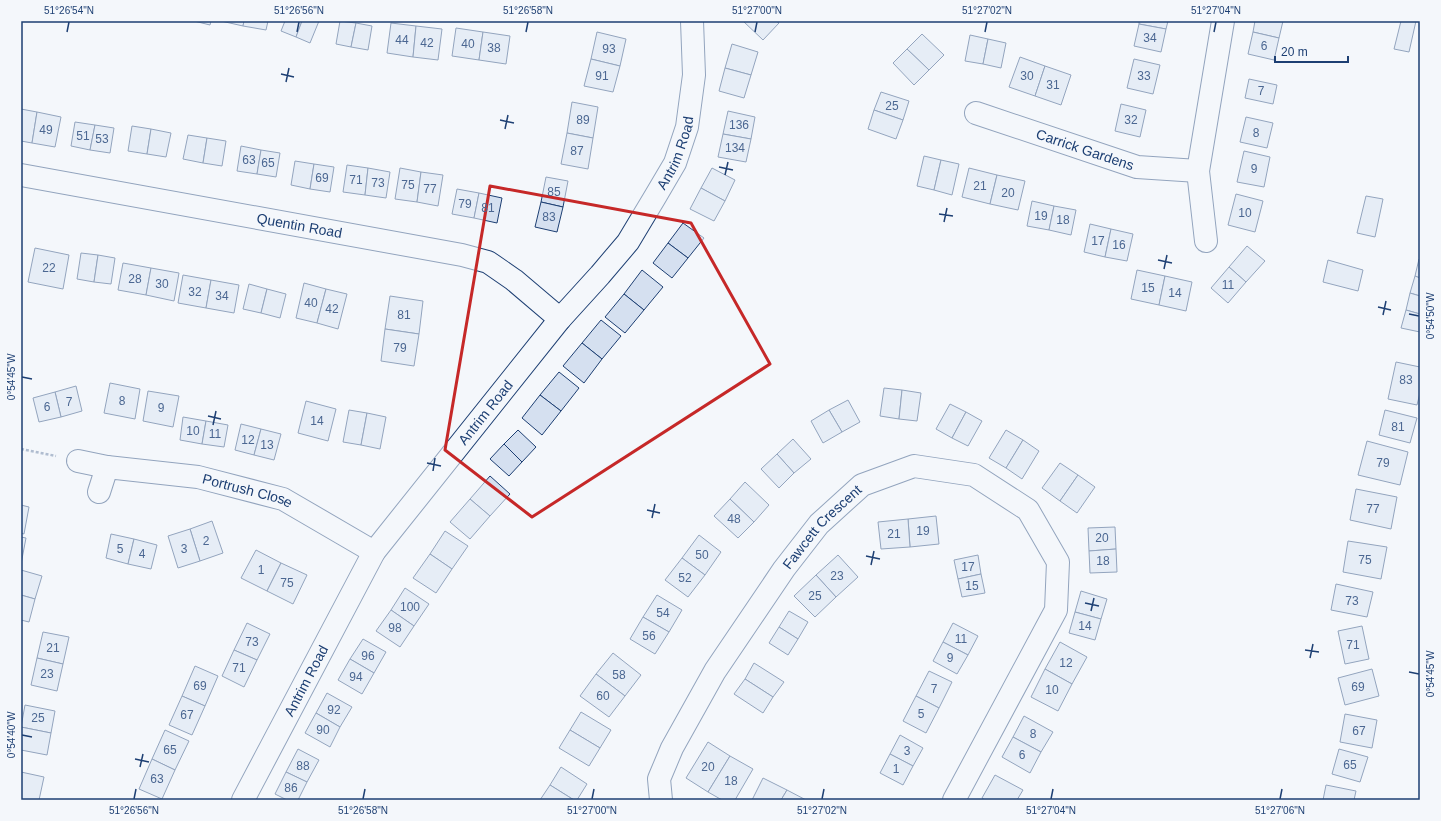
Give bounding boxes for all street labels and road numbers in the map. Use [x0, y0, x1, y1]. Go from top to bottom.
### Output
street label: Antrim Road [653, 115, 696, 192]
street label: Carrick Gardens [1034, 126, 1136, 173]
street label: Quentin Road [255, 210, 343, 241]
street label: Antrim Road [455, 377, 516, 448]
street label: Portrush Close [201, 470, 296, 511]
street label: Fawcett Crescent [779, 481, 865, 572]
street label: Antrim Road [281, 642, 331, 719]

